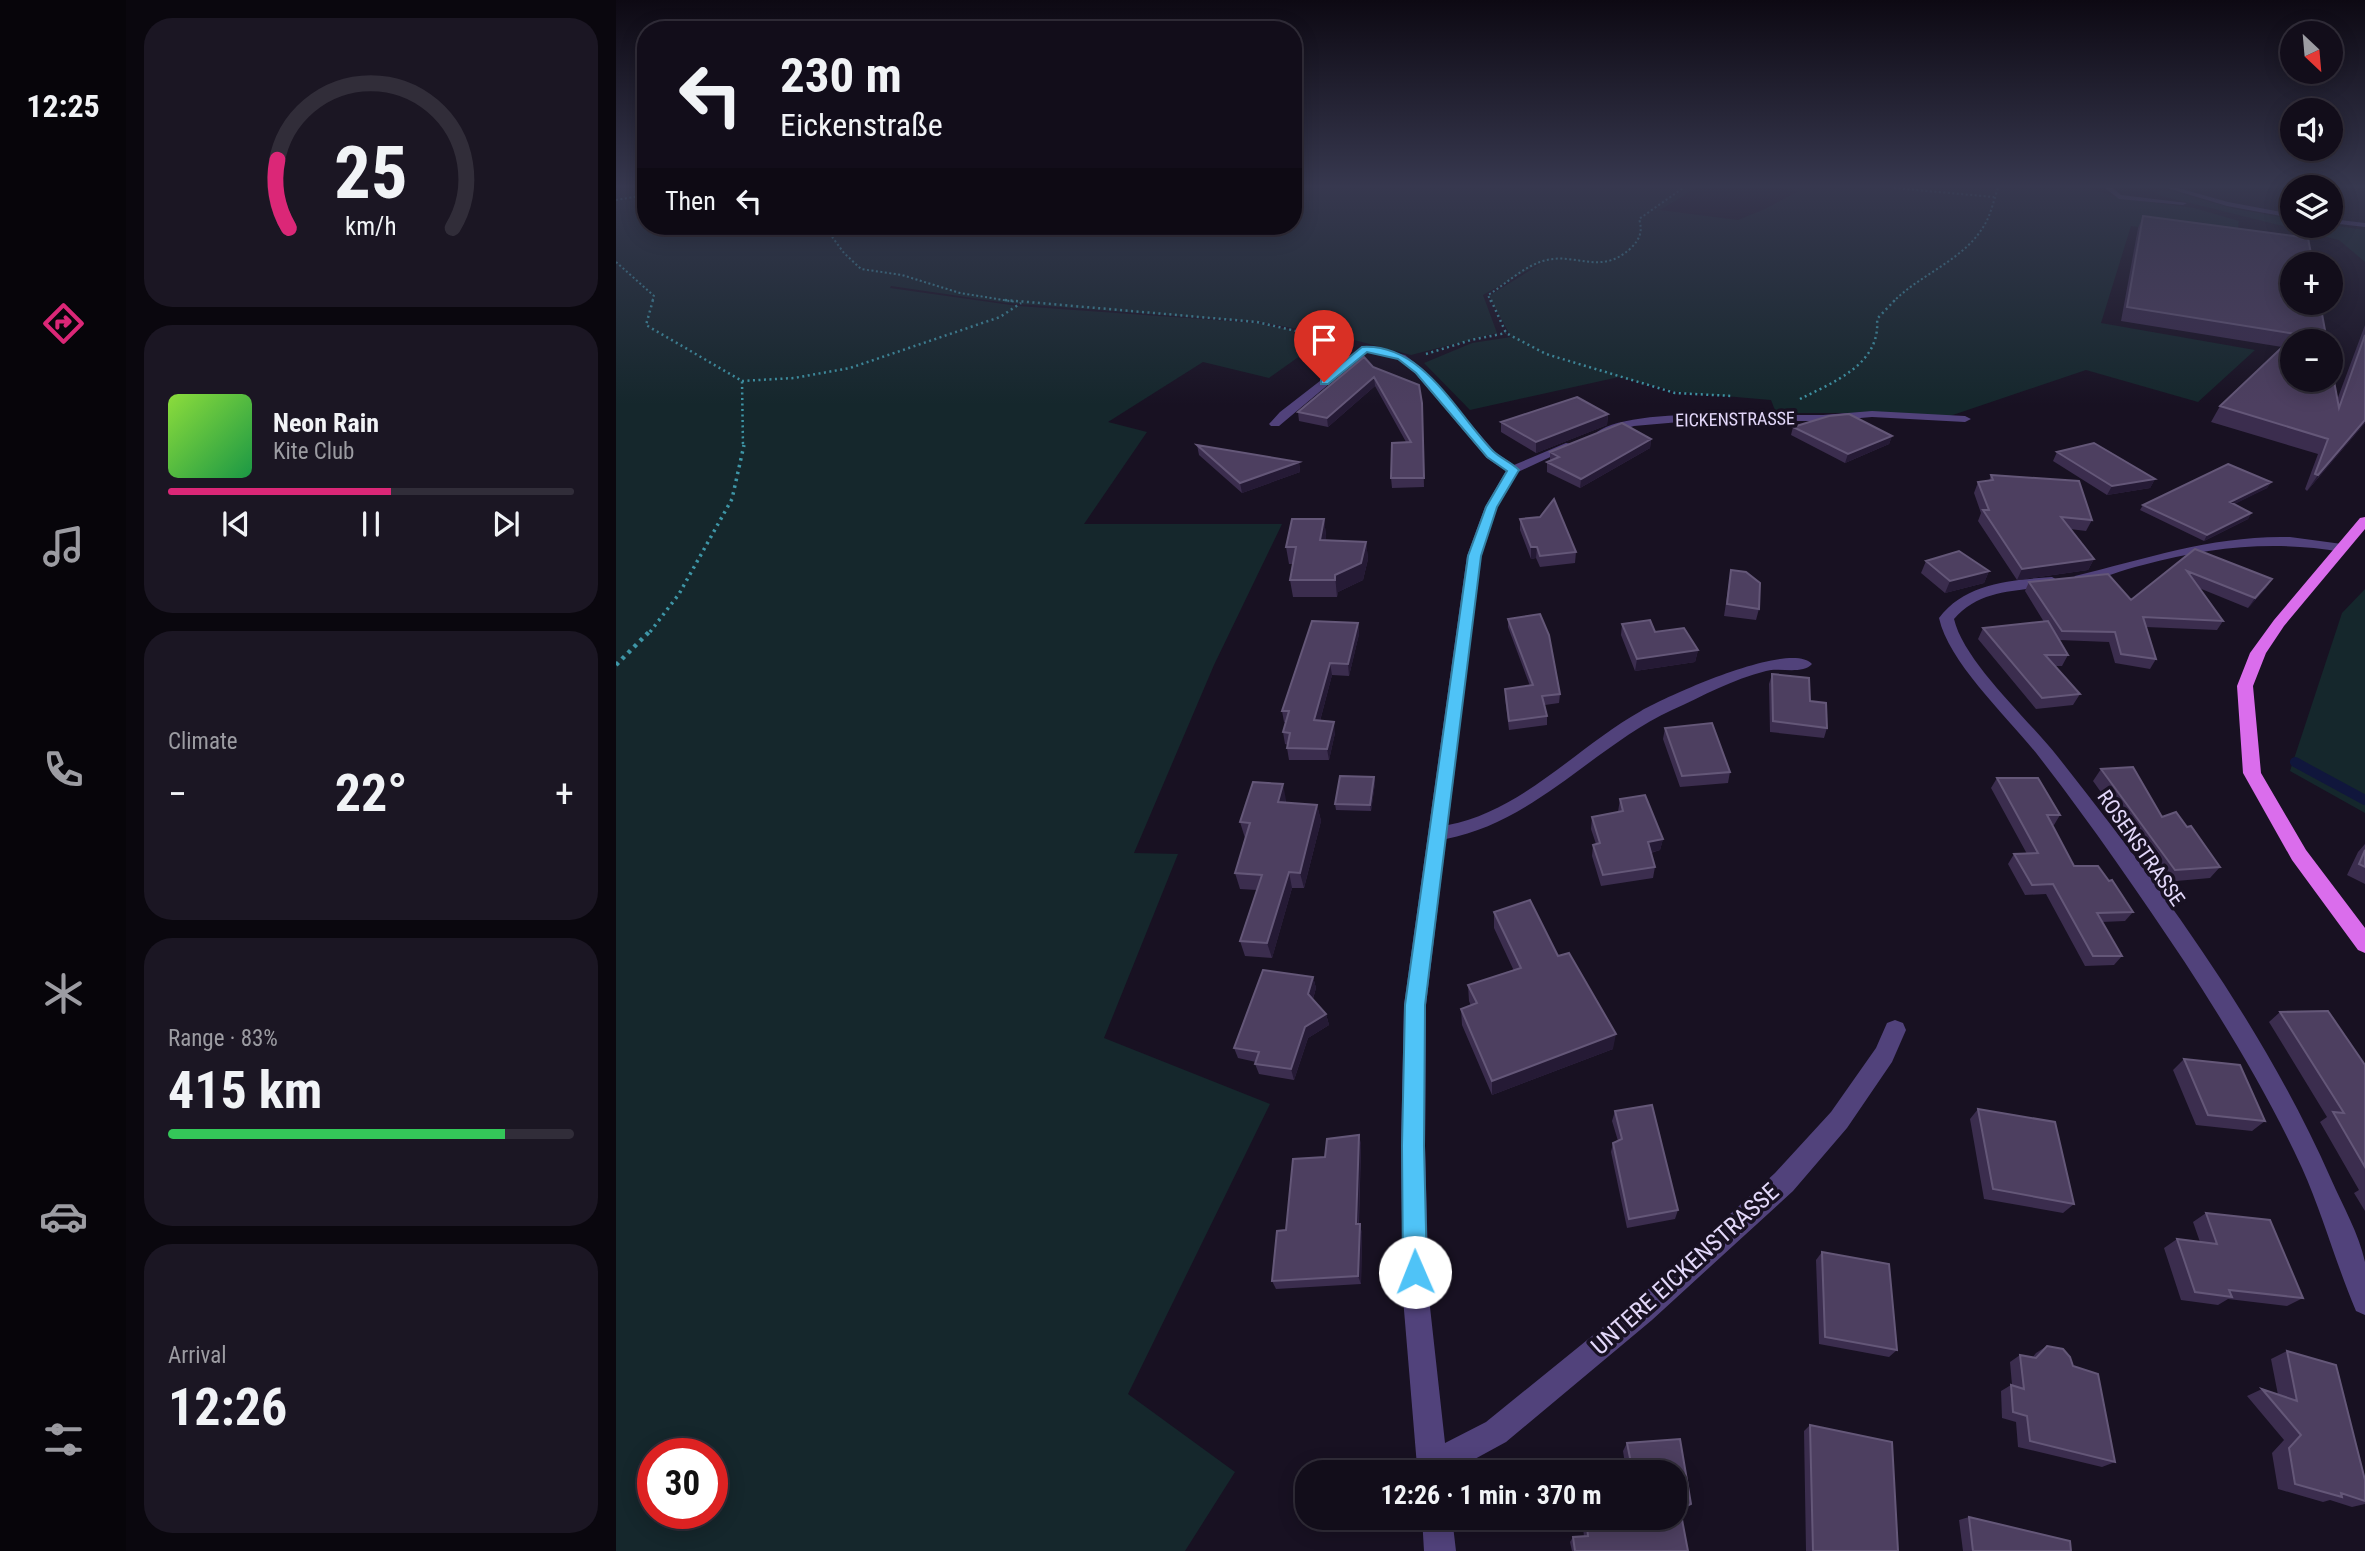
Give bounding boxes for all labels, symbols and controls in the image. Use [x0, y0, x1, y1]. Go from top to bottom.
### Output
north arrow [2280, 21, 2343, 84]
map controls [2280, 21, 2343, 392]
text: 230 m [780, 47, 902, 104]
icon: left [665, 49, 756, 140]
text: 12:25 [26, 87, 100, 125]
button: sound [2280, 98, 2343, 161]
text: Eickenstraße [780, 106, 943, 144]
text: 25 [334, 131, 408, 217]
button: layers [2280, 175, 2343, 238]
icon: left [730, 182, 768, 220]
text: Then [665, 186, 716, 216]
text: km/h [345, 212, 397, 241]
button: + [2280, 252, 2343, 315]
icon: directions [39, 299, 88, 348]
pin [1294, 310, 1354, 382]
icon: arrive [1305, 321, 1343, 359]
button: − [2280, 329, 2343, 392]
street label: EICKENSTRASSE [1675, 407, 1795, 431]
text: Neon Rain [273, 408, 379, 438]
text: Kite Club [273, 438, 354, 465]
icon: previous [217, 505, 255, 543]
icon: pause [352, 505, 390, 543]
icon: next [487, 505, 525, 543]
icon: music [39, 522, 88, 571]
text: Climate [168, 728, 238, 755]
icon: phone [39, 745, 88, 794]
text: 22° [335, 763, 407, 824]
text: − [168, 772, 187, 816]
text: + [555, 772, 574, 816]
street label: ROSENSTRASSE [2092, 786, 2190, 910]
icon: climate [39, 969, 88, 1018]
text: Range · 83% [168, 1025, 278, 1052]
text: 415 km [168, 1060, 322, 1121]
street label: UNTERE EICKENSTRASSE [1586, 1177, 1784, 1360]
icon: car [39, 1192, 88, 1241]
position arrow [1378, 1235, 1452, 1309]
text: Arrival [168, 1342, 227, 1369]
text: 12:26 [168, 1377, 287, 1438]
icon: filters [39, 1415, 88, 1464]
speed limit sign: 30 [637, 1438, 728, 1529]
text: 12:26 · 1 min · 370 m [1381, 1480, 1601, 1510]

